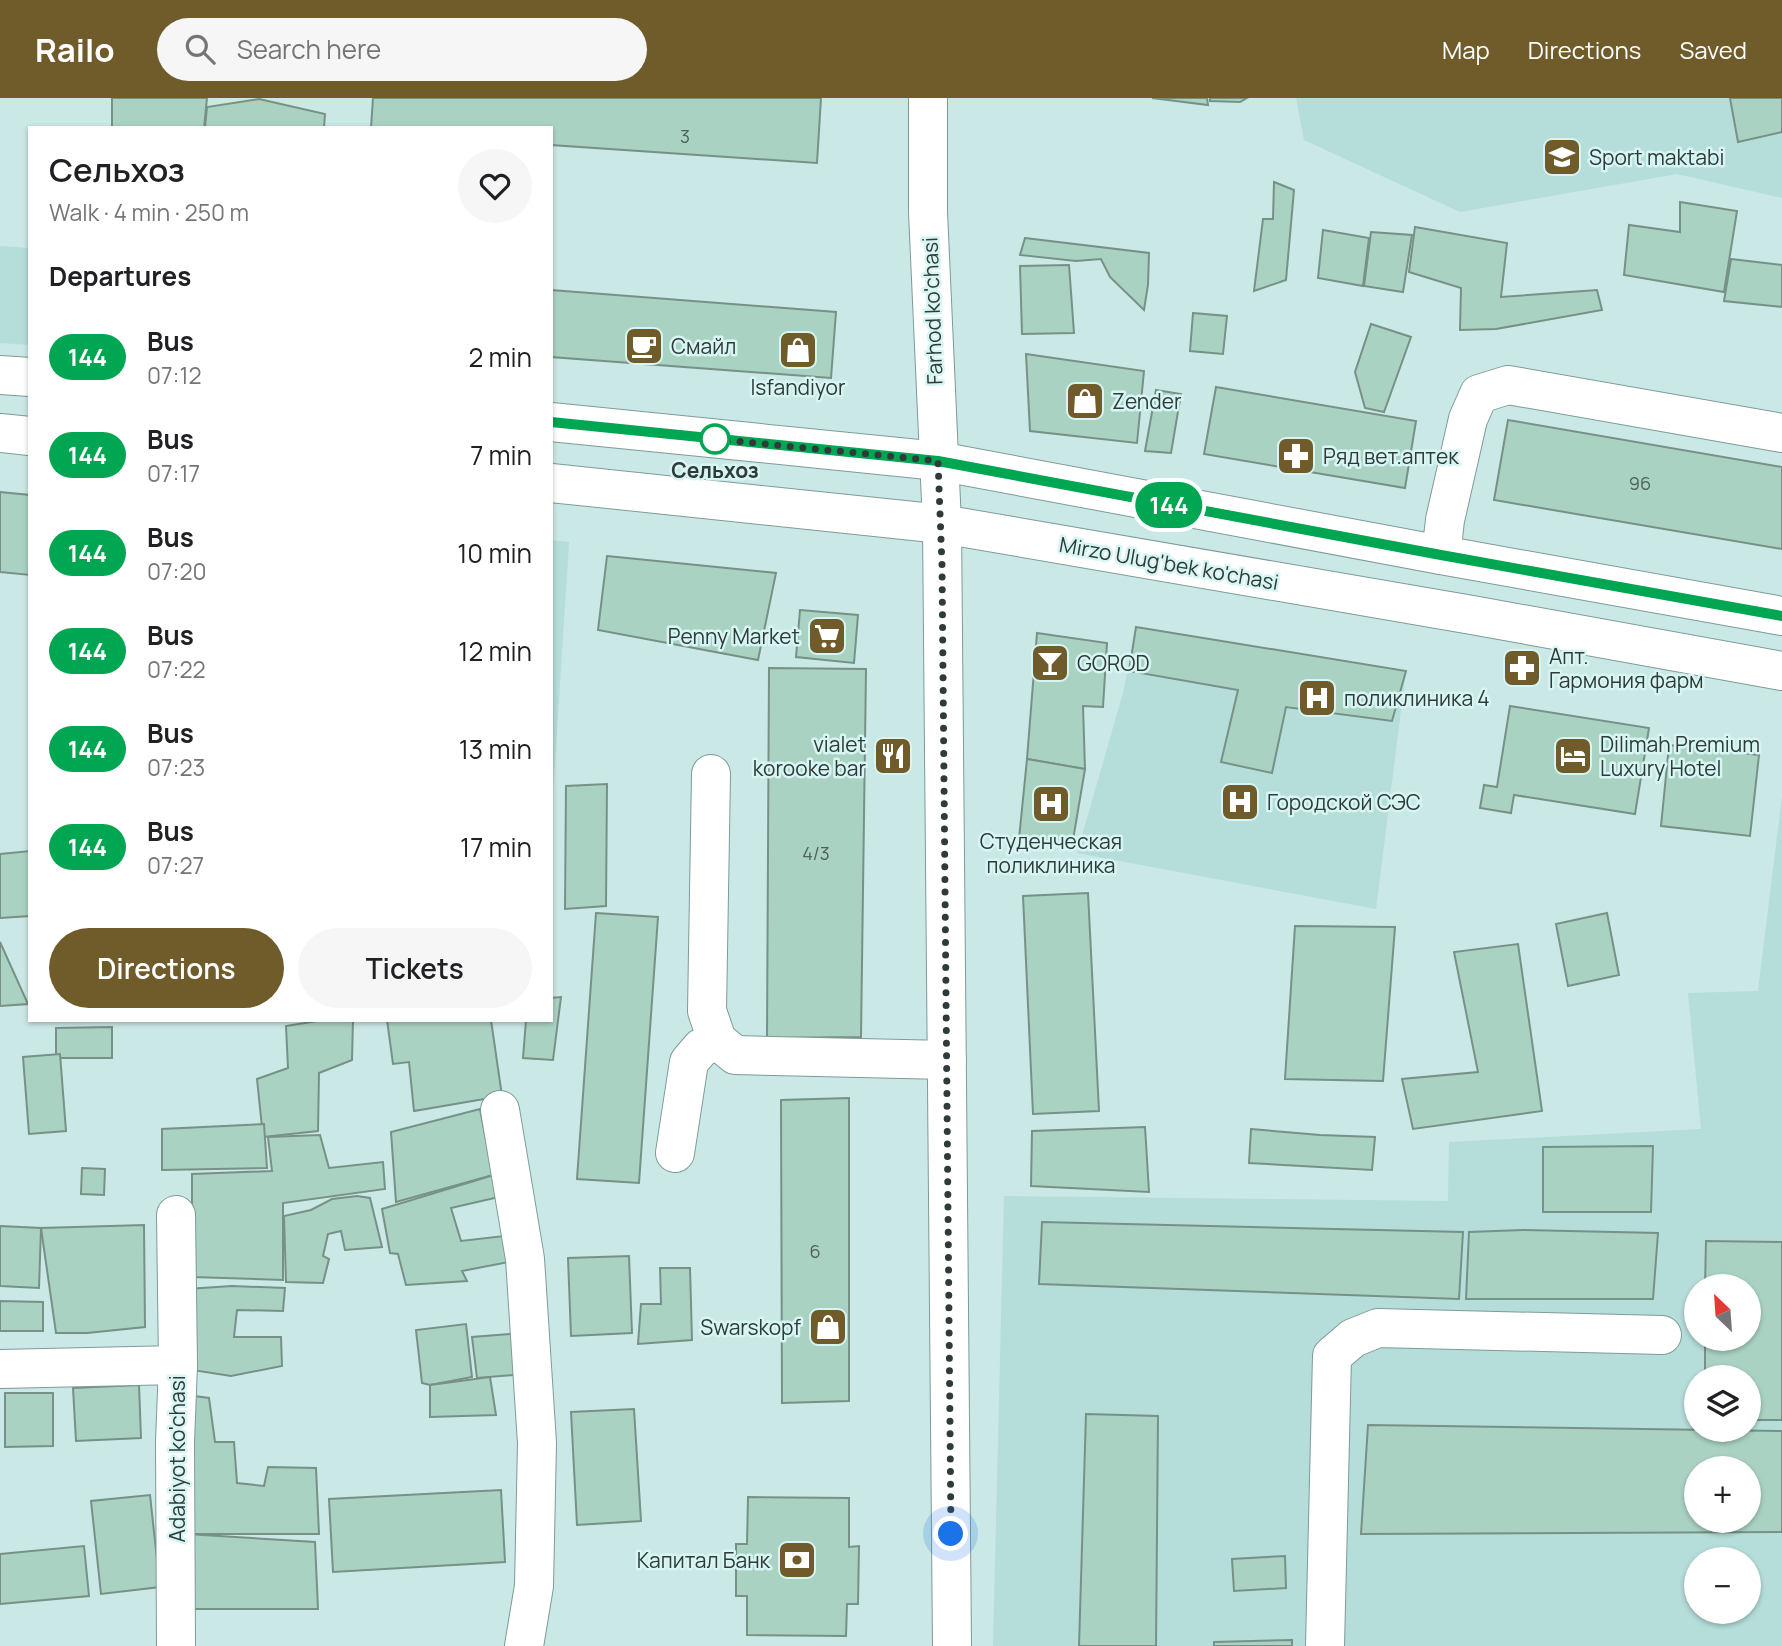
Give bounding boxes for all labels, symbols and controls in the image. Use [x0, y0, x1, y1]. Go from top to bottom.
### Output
search box [157, 18, 647, 81]
text: Railo [35, 27, 115, 72]
icon: search [181, 30, 219, 68]
text: Search here [237, 31, 381, 67]
text: Map [1442, 33, 1490, 66]
text: Directions [1528, 33, 1641, 66]
text: Saved [1679, 33, 1747, 66]
house number: 3 [680, 124, 690, 148]
school or university icon: Sport maktabi [1541, 136, 1583, 178]
place label: Sport maktabi [1589, 143, 1724, 171]
text: Сельхоз [49, 147, 185, 192]
button: heart [458, 149, 532, 223]
text: Walk · 4 min · 250 m [49, 196, 249, 228]
street label: Farhod ko'chasi [915, 237, 949, 385]
text: Departures [49, 258, 191, 294]
text: Bus [147, 323, 194, 359]
cafe icon: Смайл [623, 325, 665, 367]
shop icon: Isfandiyor [777, 329, 819, 371]
place label: Смайл [671, 332, 736, 360]
text: 2 min [468, 339, 532, 375]
text: 144 [68, 340, 107, 373]
text: 07:12 [147, 359, 202, 391]
place label: Isfandiyor [750, 373, 846, 401]
shop icon: Zender [1064, 380, 1106, 422]
place label: Zender [1112, 387, 1182, 415]
text: Bus [147, 421, 194, 457]
marker: Сельхоз [700, 424, 730, 454]
pharmacy icon: Ряд вет.аптек [1275, 435, 1317, 477]
text: 7 min [470, 437, 532, 473]
text: 144 [68, 438, 107, 471]
place label: Ряд вет.аптек [1323, 442, 1459, 470]
place label: Сельхоз [671, 456, 759, 484]
text: 07:17 [147, 457, 200, 489]
house number: 96 [1629, 471, 1651, 495]
line badge: 144 [1129, 482, 1209, 528]
text: 144 [1149, 488, 1189, 521]
text: Bus [147, 519, 194, 555]
street label: Mirzo Ulug'bek ko'chasi [1057, 530, 1281, 596]
text: 10 min [457, 535, 532, 571]
text: 144 [68, 536, 107, 569]
text: 07:20 [147, 555, 207, 587]
supermarket icon: Penny Market [806, 615, 848, 657]
text: Bus [147, 617, 194, 653]
place label: Penny Market [668, 622, 800, 650]
text: 12 min [458, 633, 532, 669]
text: 144 [68, 634, 107, 667]
bar icon: GOROD [1029, 642, 1071, 684]
place label: Апт. Гармония фарм [1549, 642, 1704, 694]
pharmacy icon: Апт. Гармония фарм [1501, 647, 1543, 689]
place label: GOROD [1077, 649, 1150, 677]
text: 07:22 [147, 653, 206, 685]
hospital icon: поликлиника 4 [1296, 677, 1338, 719]
place label: поликлиника 4 [1344, 684, 1490, 712]
text: Bus [147, 715, 194, 751]
place label: vialet korooke bar [753, 730, 866, 782]
place label: Dilimah Premium Luxury Hotel [1600, 730, 1760, 782]
text: 13 min [459, 731, 532, 767]
text: 144 [68, 732, 107, 765]
restaurant icon: vialet korooke bar [872, 735, 914, 777]
hotel icon: Dilimah Premium Luxury Hotel [1552, 735, 1594, 777]
text: 07:23 [147, 751, 205, 783]
hospital icon: Городской СЭС [1219, 781, 1261, 823]
hospital icon: Студенческая поликлиника [1030, 783, 1072, 825]
place label: Городской СЭС [1267, 788, 1421, 816]
text: Bus [147, 813, 194, 849]
place label: Студенческая поликлиника [980, 827, 1122, 879]
text: 17 min [460, 829, 532, 865]
text: 144 [68, 830, 107, 863]
house number: 4/3 [802, 841, 830, 865]
text: 07:27 [147, 849, 204, 881]
button: Directions [49, 928, 284, 1008]
button: Tickets [298, 928, 532, 1008]
house number: 6 [809, 1239, 821, 1263]
north arrow [1684, 1274, 1760, 1351]
map controls [1684, 1274, 1761, 1624]
shop icon: Swarskopf [807, 1306, 849, 1348]
place label: Swarskopf [700, 1313, 802, 1341]
button: layers [1684, 1365, 1761, 1442]
street label: Adabiyot ko'chasi [163, 1375, 191, 1543]
button: + [1684, 1456, 1761, 1533]
your location [933, 1516, 968, 1551]
bank icon: Капитал Банк [776, 1539, 818, 1581]
place label: Капитал Банк [637, 1546, 771, 1574]
button: − [1684, 1547, 1761, 1624]

